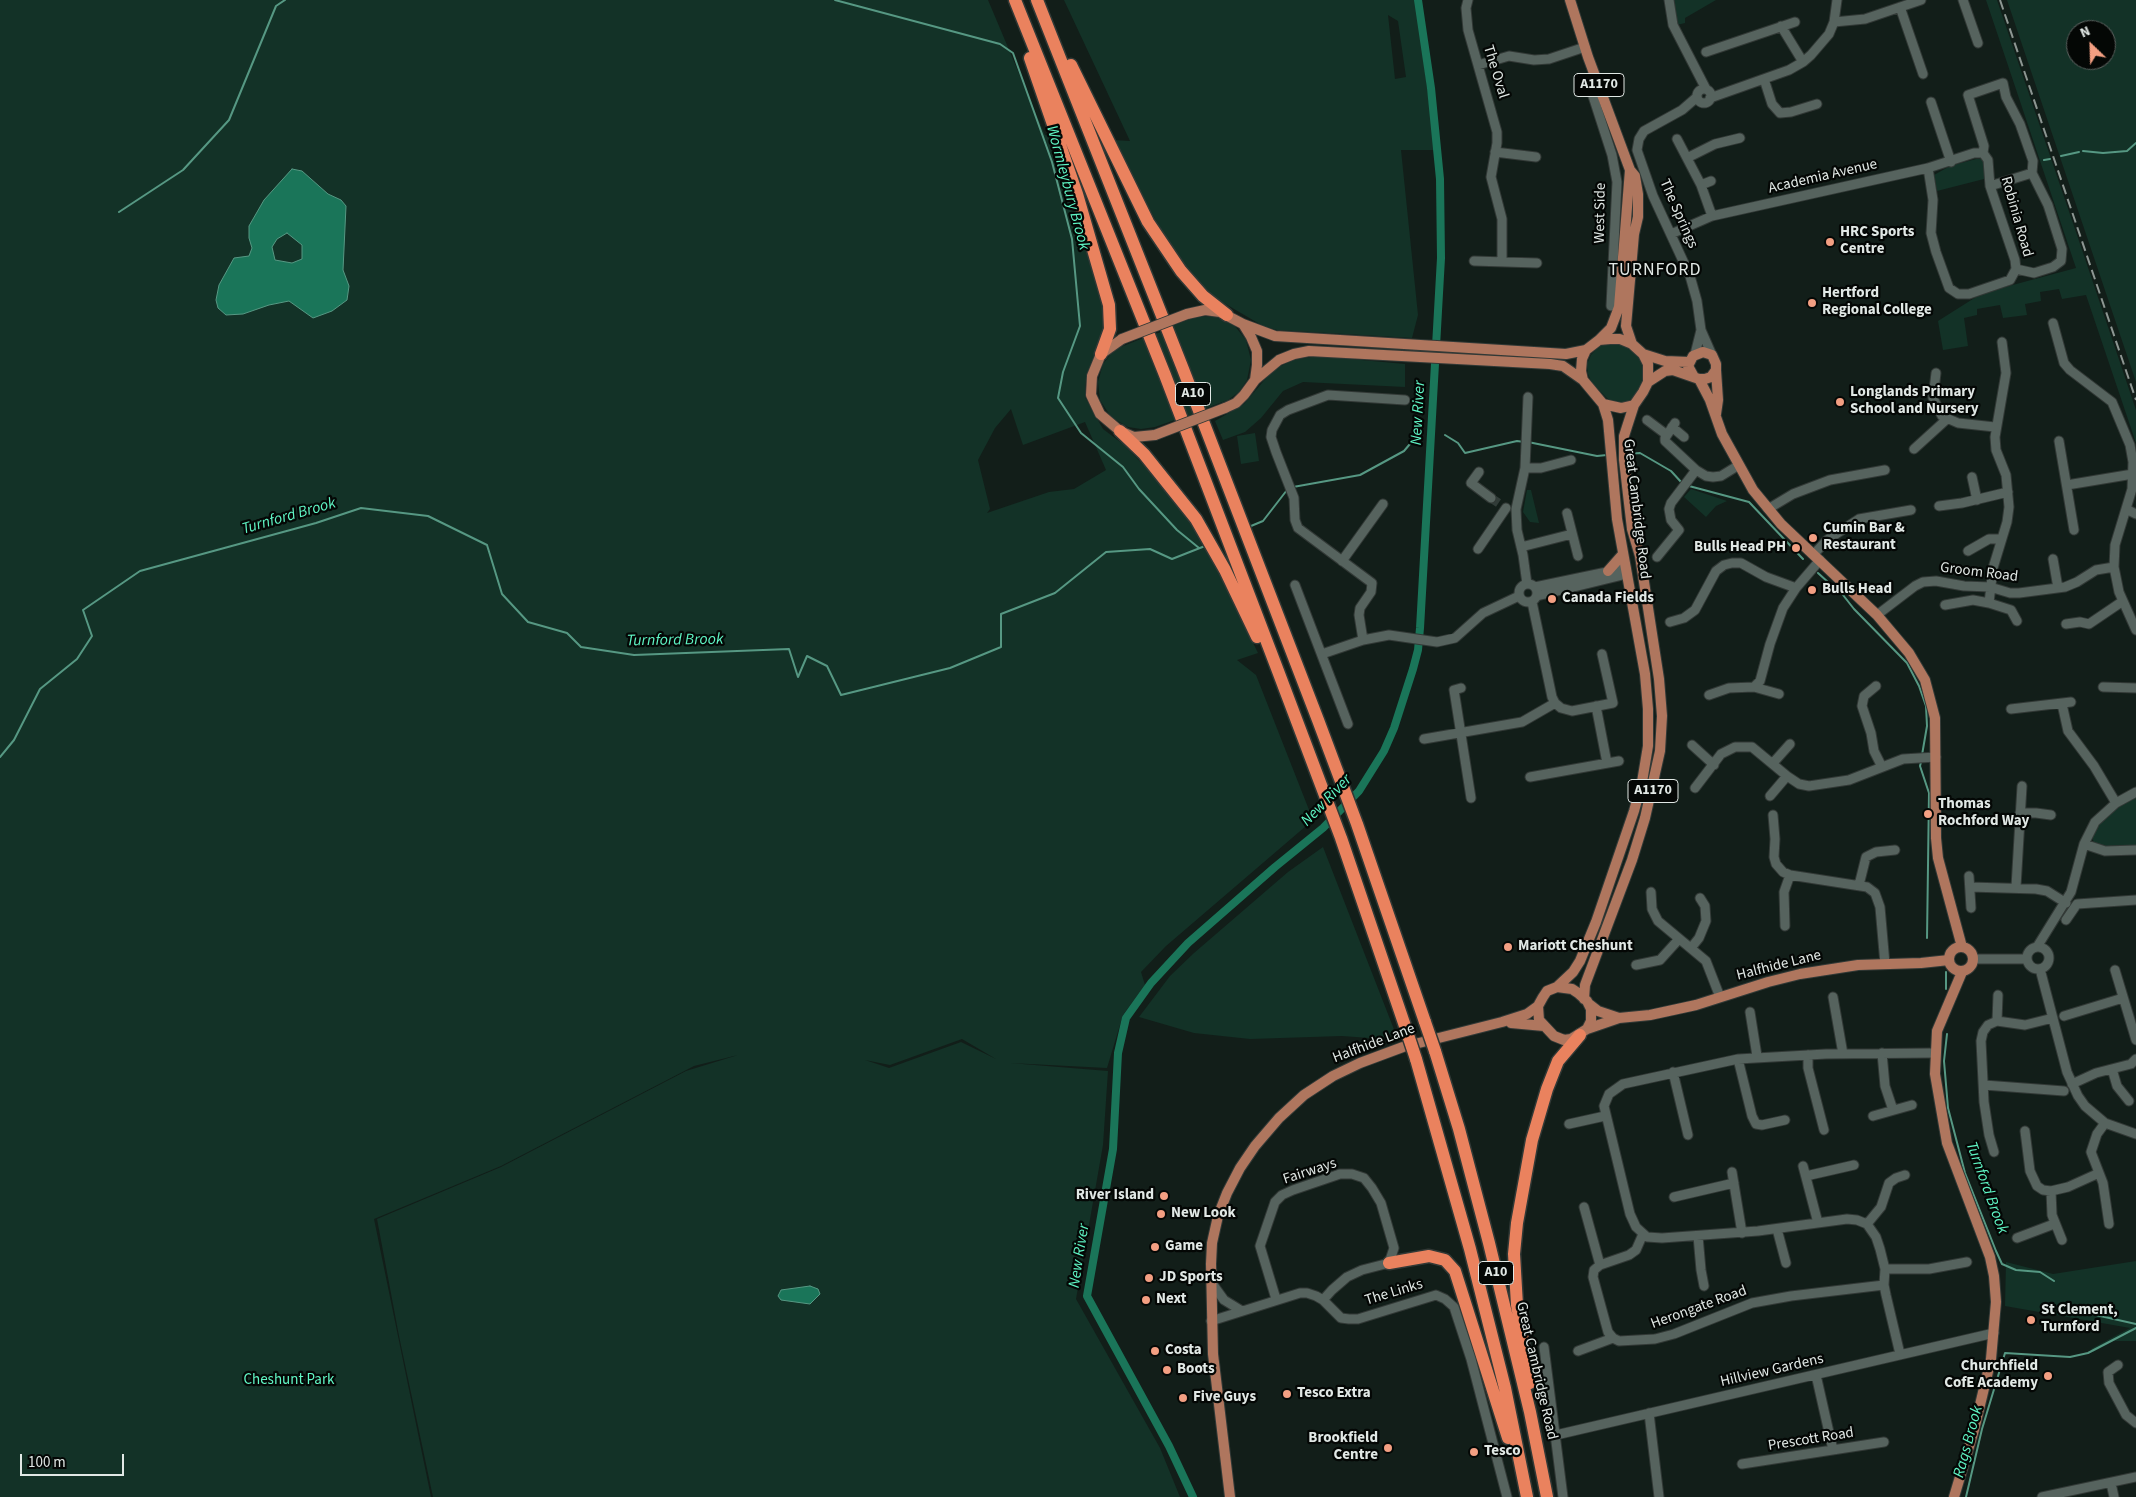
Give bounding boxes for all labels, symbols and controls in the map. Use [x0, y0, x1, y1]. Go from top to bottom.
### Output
north arrow [2066, 20, 2116, 70]
text: N [2077, 21, 2094, 43]
street label: The Oval [1478, 43, 1512, 101]
road number: A1170 [1574, 74, 1624, 96]
water label: Wormleybury Brook [1041, 124, 1093, 252]
street label: Academia Avenue [1767, 156, 1879, 198]
street label: Robinia Road [1996, 175, 2036, 259]
street label: The Springs [1655, 177, 1701, 251]
street label: West Side [1591, 182, 1611, 244]
place label: HRC Sports Centre [1840, 224, 1915, 259]
marker: HRC Sports Centre [1824, 236, 1836, 248]
district label: TURNFORD [1607, 260, 1703, 282]
place label: Hertford Regional College [1822, 285, 1932, 320]
marker: Hertford Regional College [1806, 297, 1818, 309]
water label: New River [1408, 380, 1430, 446]
road number: A10 [1176, 382, 1210, 406]
place label: Longlands Primary School and Nursery [1850, 384, 1979, 419]
marker: Longlands Primary School and Nursery [1834, 396, 1846, 408]
street label: Great Cambridge Road [1618, 438, 1654, 580]
water label: Turnford Brook [240, 494, 338, 540]
place label: Cumin Bar & Restaurant [1823, 520, 1905, 555]
marker: Cumin Bar & Restaurant [1807, 532, 1819, 544]
place label: Bulls Head PH [1694, 539, 1786, 557]
marker: Bulls Head PH [1790, 542, 1802, 554]
street label: Groom Road [1939, 559, 2019, 587]
place label: Bulls Head [1822, 581, 1892, 599]
marker: Bulls Head [1806, 584, 1818, 596]
place label: Canada Fields [1562, 590, 1654, 608]
marker: Canada Fields [1546, 593, 1558, 605]
water label: Turnford Brook [626, 631, 724, 651]
water label: New River [1298, 771, 1356, 831]
road number: A1170 [1628, 779, 1678, 802]
place label: Thomas Rochford Way [1938, 796, 2029, 831]
marker: Thomas Rochford Way [1922, 808, 1934, 820]
place label: Mariott Cheshunt [1518, 938, 1633, 956]
marker: Mariott Cheshunt [1502, 941, 1514, 953]
street label: Halfhide Lane [1735, 947, 1823, 985]
street label: Halfhide Lane [1330, 1020, 1418, 1068]
water label: Turnford Brook [1960, 1139, 2012, 1237]
street label: Fairways [1281, 1155, 1339, 1189]
place label: River Island [1076, 1187, 1154, 1205]
marker: River Island [1158, 1190, 1170, 1202]
place label: New Look [1171, 1205, 1236, 1223]
marker: New Look [1155, 1208, 1167, 1220]
water label: New River [1065, 1222, 1095, 1290]
place label: Game [1165, 1238, 1203, 1256]
marker: Game [1149, 1241, 1161, 1253]
road number: A10 [1478, 1262, 1514, 1284]
place label: JD Sports [1159, 1269, 1223, 1287]
marker: JD Sports [1143, 1272, 1155, 1284]
street label: The Links [1363, 1276, 1425, 1310]
street label: Herongate Road [1649, 1282, 1749, 1334]
place label: Next [1156, 1291, 1187, 1309]
marker: Next [1140, 1294, 1152, 1306]
street label: Great Cambridge Road [1511, 1300, 1561, 1442]
place label: St Clement, Turnford [2041, 1302, 2118, 1337]
marker: St Clement, Turnford [2025, 1314, 2037, 1326]
place label: Costa [1165, 1342, 1202, 1360]
marker: Costa [1149, 1345, 1161, 1357]
street label: Hillview Gardens [1719, 1350, 1825, 1392]
place label: Churchfield CofE Academy [1944, 1358, 2038, 1393]
place label: Boots [1177, 1361, 1215, 1379]
marker: Boots [1161, 1364, 1173, 1376]
marker: Churchfield CofE Academy [2042, 1370, 2054, 1382]
park label: Cheshunt Park [243, 1372, 335, 1390]
place label: Tesco Extra [1297, 1385, 1371, 1403]
marker: Tesco Extra [1281, 1388, 1293, 1400]
place label: Five Guys [1193, 1389, 1256, 1407]
marker: Five Guys [1177, 1392, 1189, 1404]
water label: Rags Brook [1950, 1404, 1988, 1480]
street label: Prescott Road [1767, 1424, 1855, 1456]
place label: Brookfield Centre [1308, 1430, 1378, 1465]
marker: Brookfield Centre [1382, 1442, 1394, 1454]
place label: Tesco [1484, 1443, 1521, 1461]
scale bar [22, 1444, 126, 1476]
marker: Tesco [1468, 1446, 1480, 1458]
text: 100 m [28, 1452, 66, 1473]

